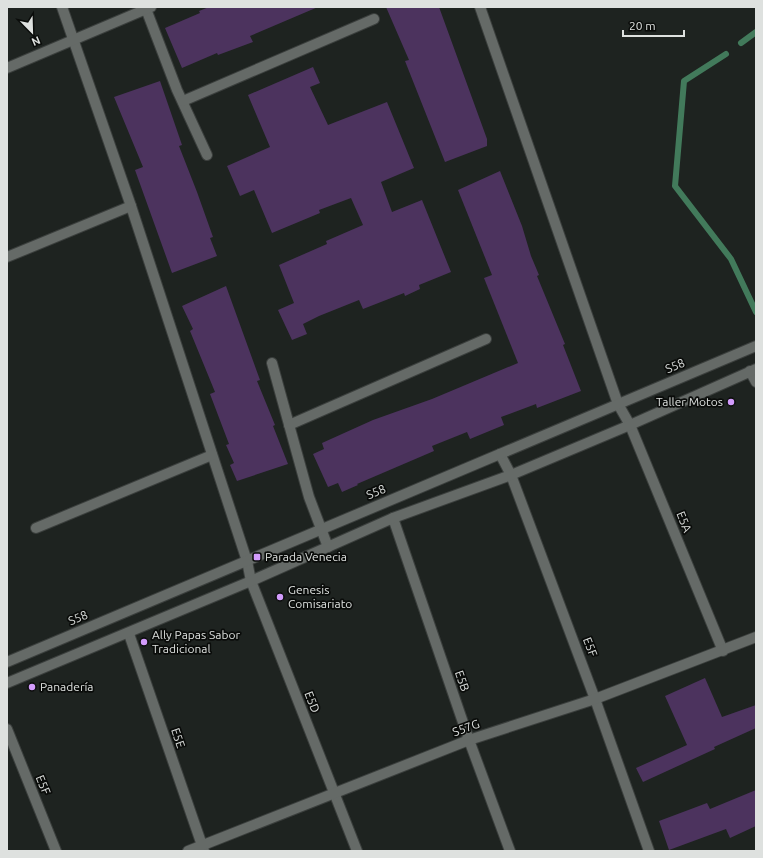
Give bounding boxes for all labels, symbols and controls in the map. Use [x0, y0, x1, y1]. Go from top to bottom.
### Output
north arrow [12, 12, 52, 52]
scale bar [623, 12, 684, 38]
text: 20 m [629, 19, 656, 32]
text: N [30, 34, 42, 48]
street label: S58 [663, 356, 687, 375]
place label: Taller Motos [656, 395, 723, 408]
marker: Taller Motos [726, 397, 736, 407]
street label: S58 [364, 482, 388, 501]
street label: E5A [674, 509, 695, 534]
place label: Parada Venecia [265, 550, 347, 563]
marker: Parada Venecia [252, 552, 262, 562]
place label: Genesis Comisariato [288, 583, 352, 610]
marker: Genesis Comisariato [275, 592, 285, 602]
street label: S58 [66, 608, 90, 627]
place label: Ally Papas Sabor Tradicional [152, 628, 240, 655]
street label: E5F [581, 635, 600, 658]
marker: Ally Papas Sabor Tradicional [139, 637, 149, 647]
street label: E5B [453, 669, 472, 693]
place label: Panadería [40, 680, 94, 693]
marker: Panadería [27, 682, 37, 692]
street label: E5D [302, 689, 322, 714]
street label: S57G [451, 717, 481, 738]
street label: E5E [169, 726, 188, 750]
street label: E5F [34, 773, 53, 796]

